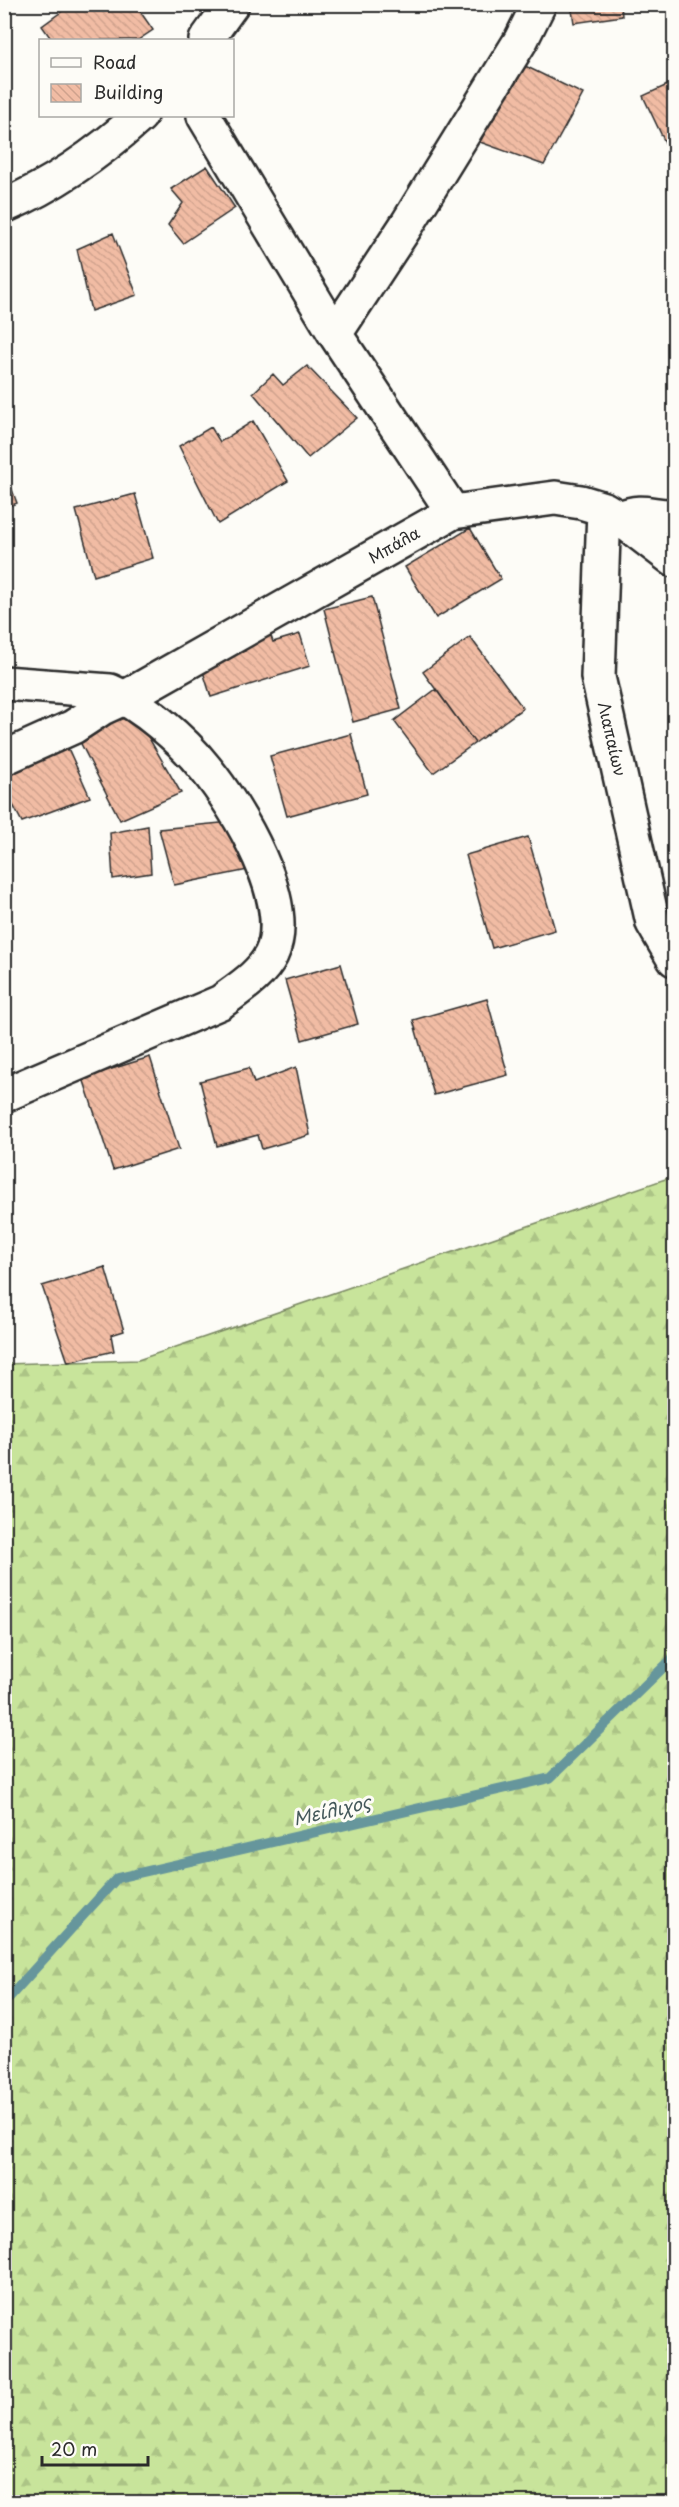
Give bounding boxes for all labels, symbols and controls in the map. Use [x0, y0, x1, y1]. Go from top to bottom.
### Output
legend [39, 39, 234, 117]
text: Road [93, 48, 137, 75]
text: Building [93, 78, 163, 105]
street label: Μπάλα [363, 520, 424, 568]
street label: Λιαπαίων [593, 699, 633, 778]
water label: Μείλιχος [290, 1787, 375, 1832]
scale bar [42, 2429, 148, 2467]
text: 20 m [51, 2435, 97, 2462]

